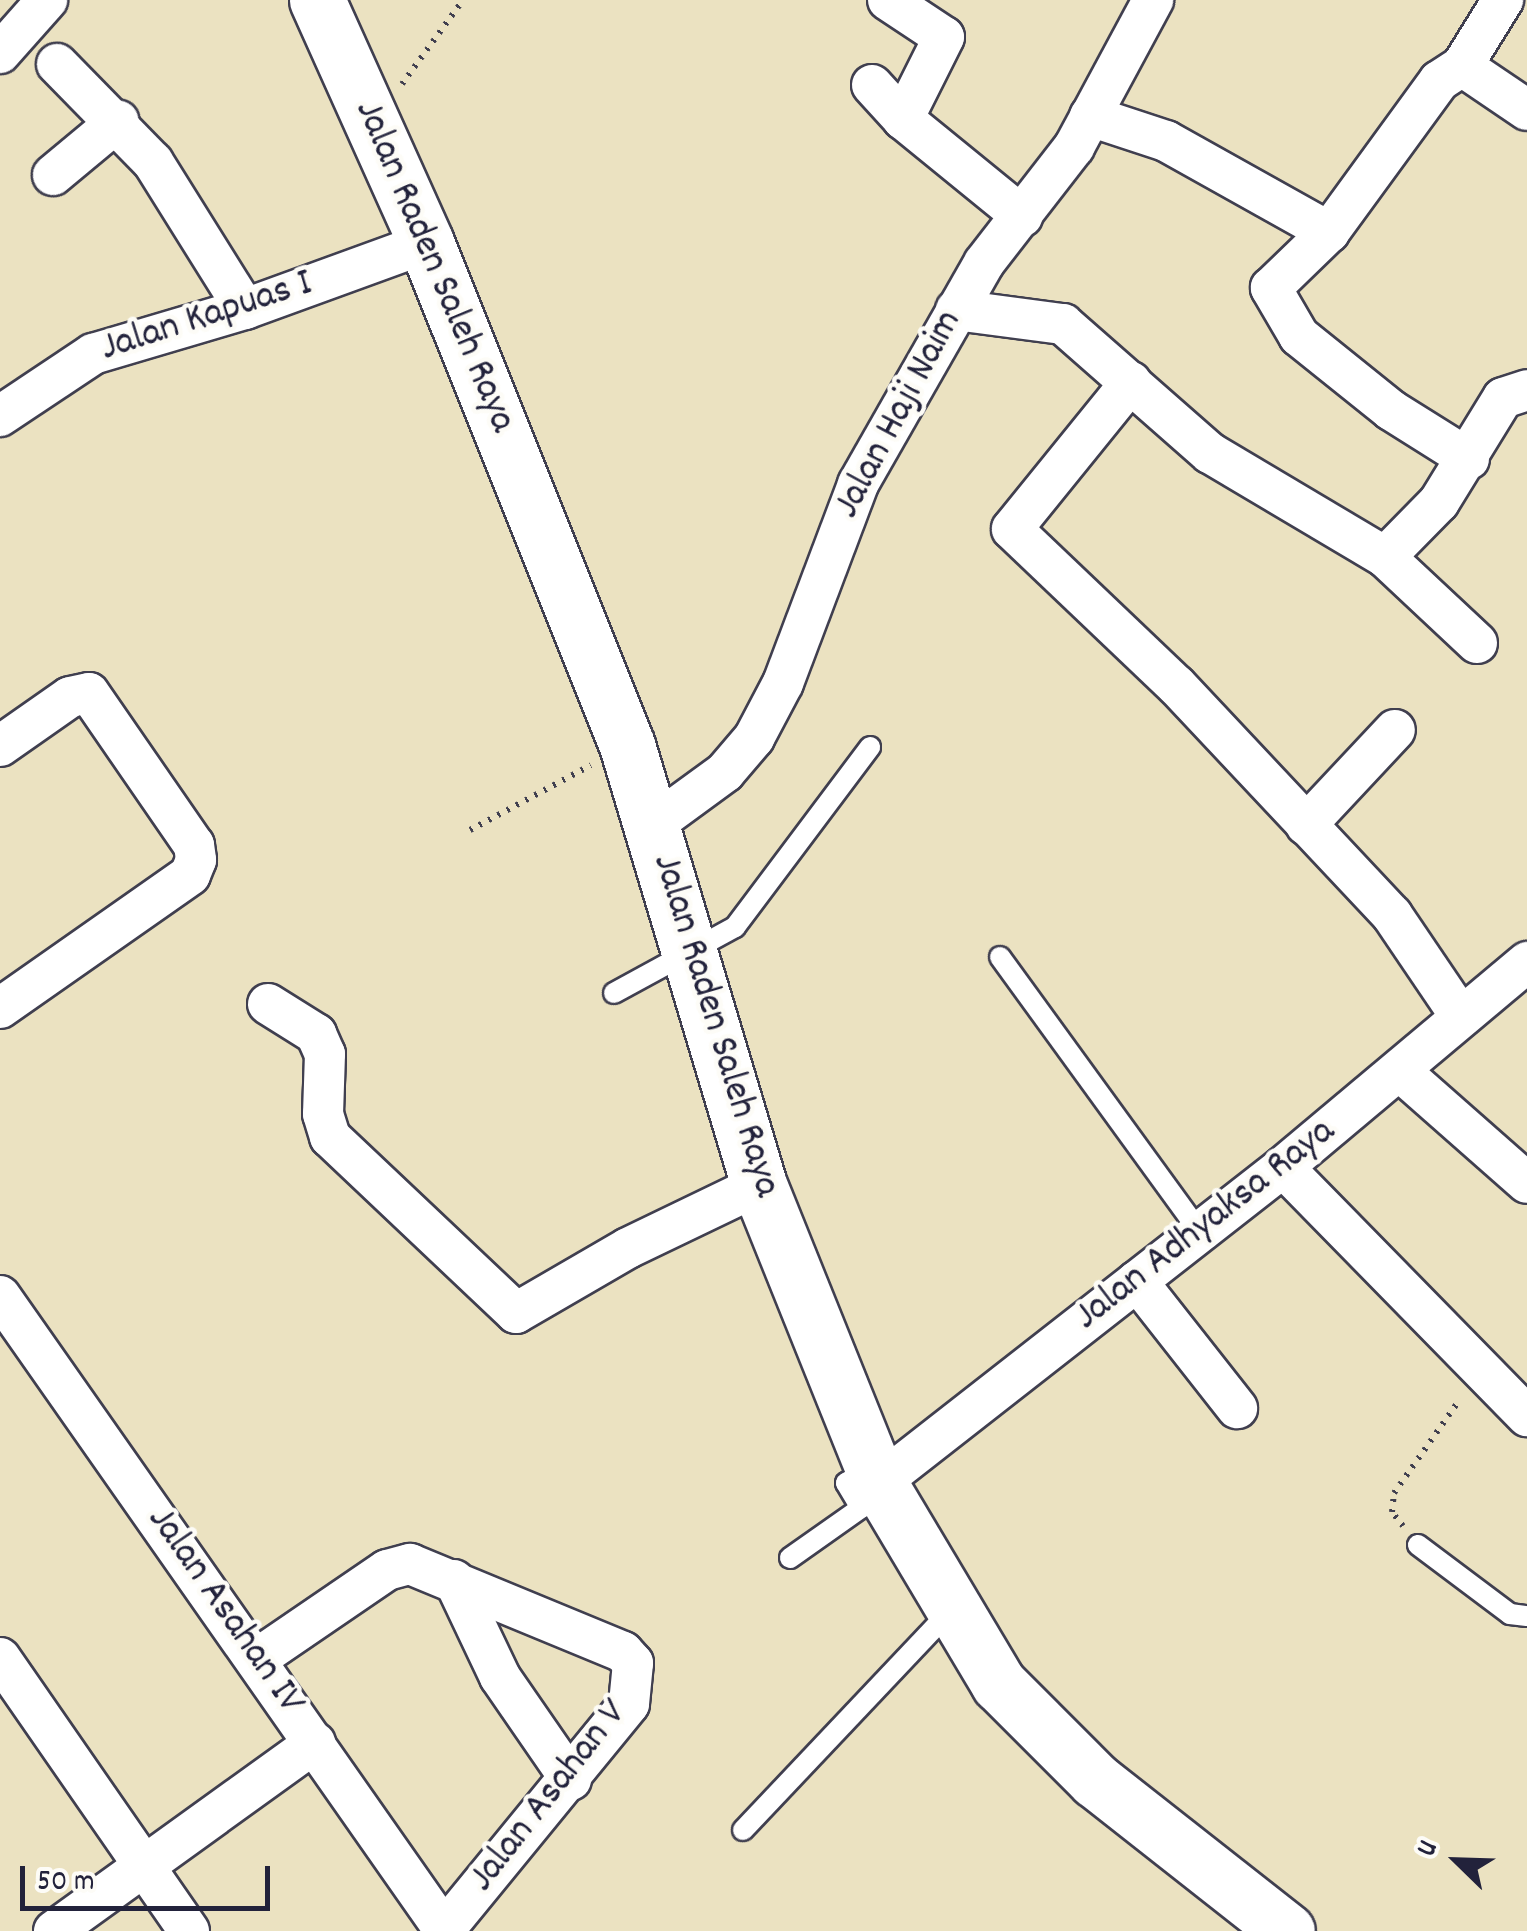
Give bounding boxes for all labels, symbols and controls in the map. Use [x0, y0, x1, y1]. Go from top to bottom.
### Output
street label: Jalan Raden Saleh Raya [341, 94, 525, 440]
street label: Jalan Kapuas I [95, 261, 319, 375]
street label: Jalan Haji Naim [825, 303, 975, 527]
street label: Jalan Raden Saleh Raya [639, 849, 789, 1203]
street label: Jalan Adhyaksa Raya [1066, 1109, 1346, 1343]
street label: Jalan Asahan IV [135, 1499, 313, 1725]
street label: Jalan Asahan V [460, 1691, 640, 1903]
north arrow [1407, 1811, 1507, 1911]
text: U [1408, 1835, 1450, 1863]
scale bar [25, 1846, 275, 1908]
text: 50 m [37, 1862, 95, 1905]

